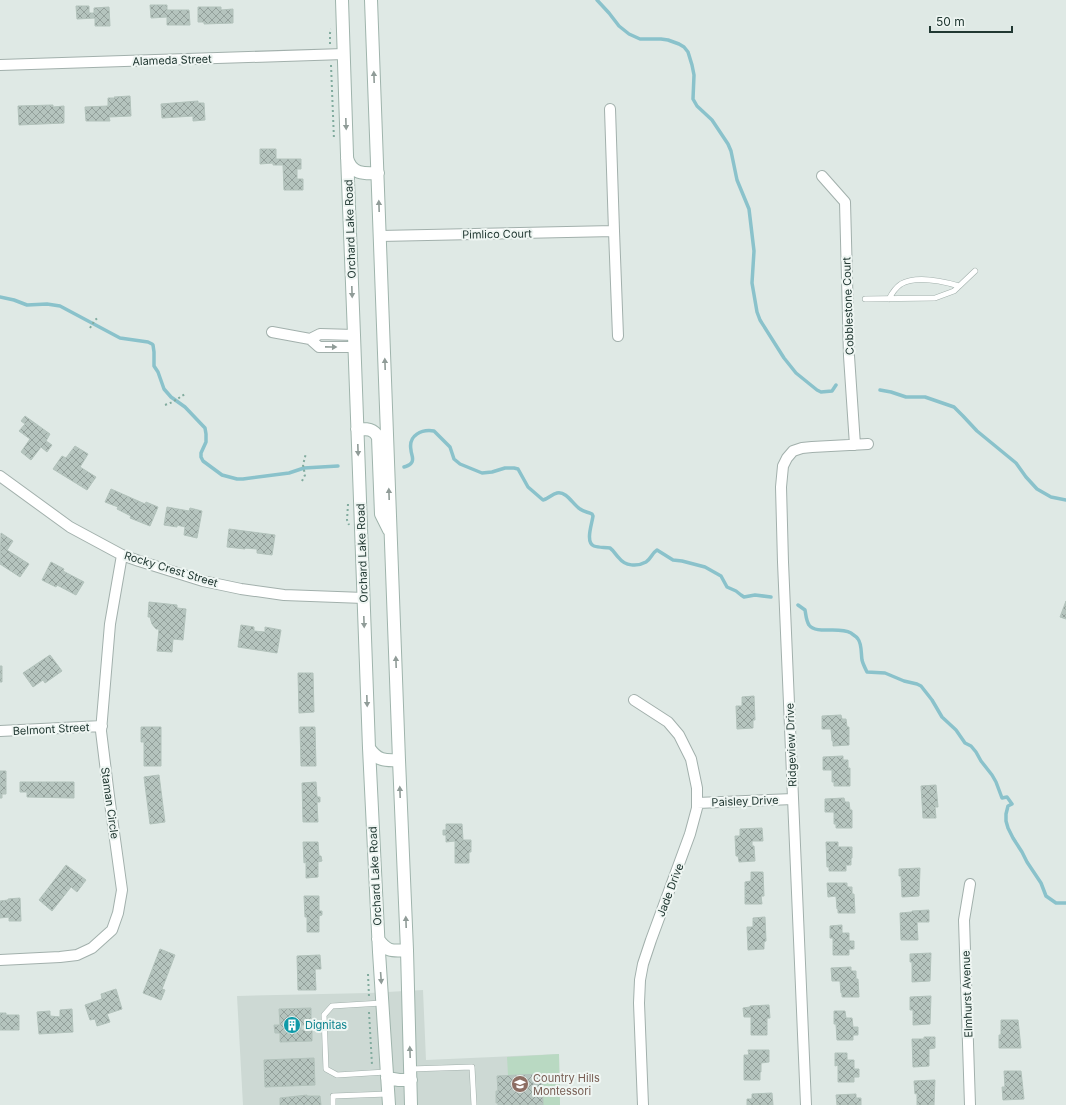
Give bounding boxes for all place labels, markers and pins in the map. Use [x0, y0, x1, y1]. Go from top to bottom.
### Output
building icon: Dignitas [282, 1015, 302, 1035]
place label: Dignitas [305, 1018, 347, 1032]
place label: Country Hills Montessori [533, 1071, 600, 1098]
school or university icon: Country Hills Montessori [510, 1074, 530, 1094]

